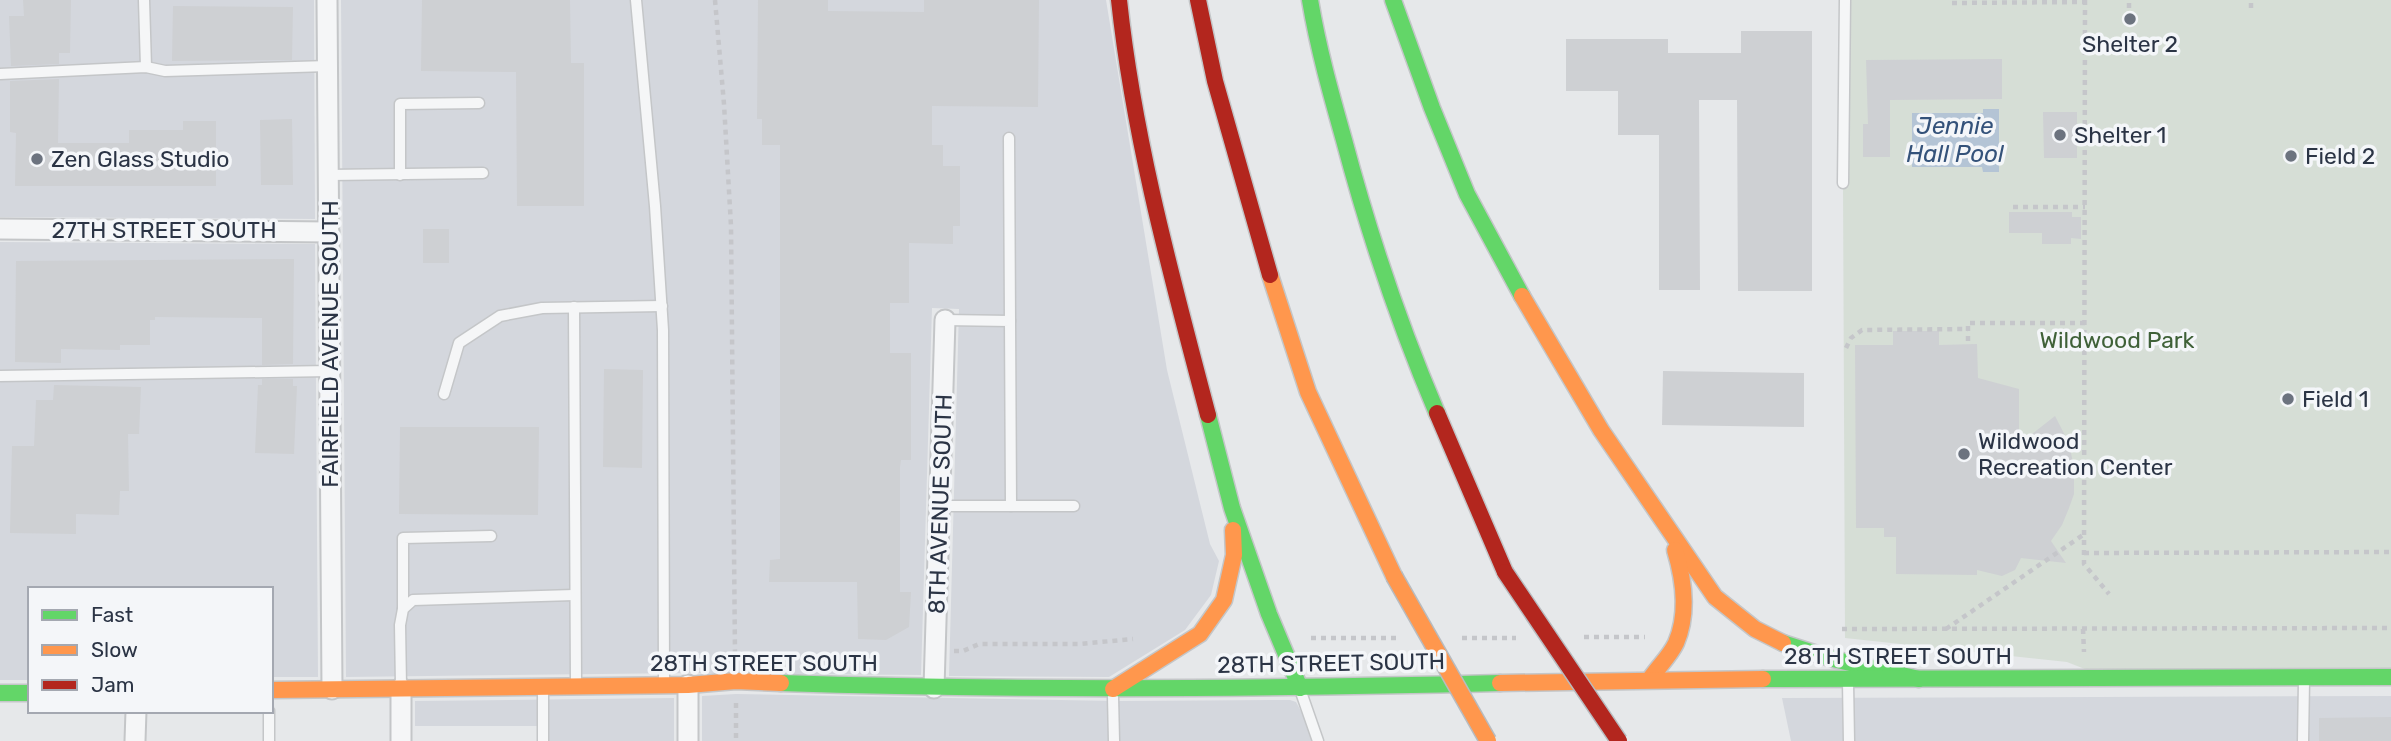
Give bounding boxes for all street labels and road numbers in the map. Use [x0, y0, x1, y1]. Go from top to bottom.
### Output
street label: FAIRFIELD AVENUE SOUTH [316, 200, 344, 488]
street label: 27TH STREET SOUTH [51, 216, 277, 244]
street label: 8TH AVENUE SOUTH [922, 394, 958, 614]
street label: 28TH STREET SOUTH [1784, 642, 2012, 670]
street label: 28TH STREET SOUTH [1217, 647, 1445, 679]
street label: 28TH STREET SOUTH [650, 649, 878, 677]

